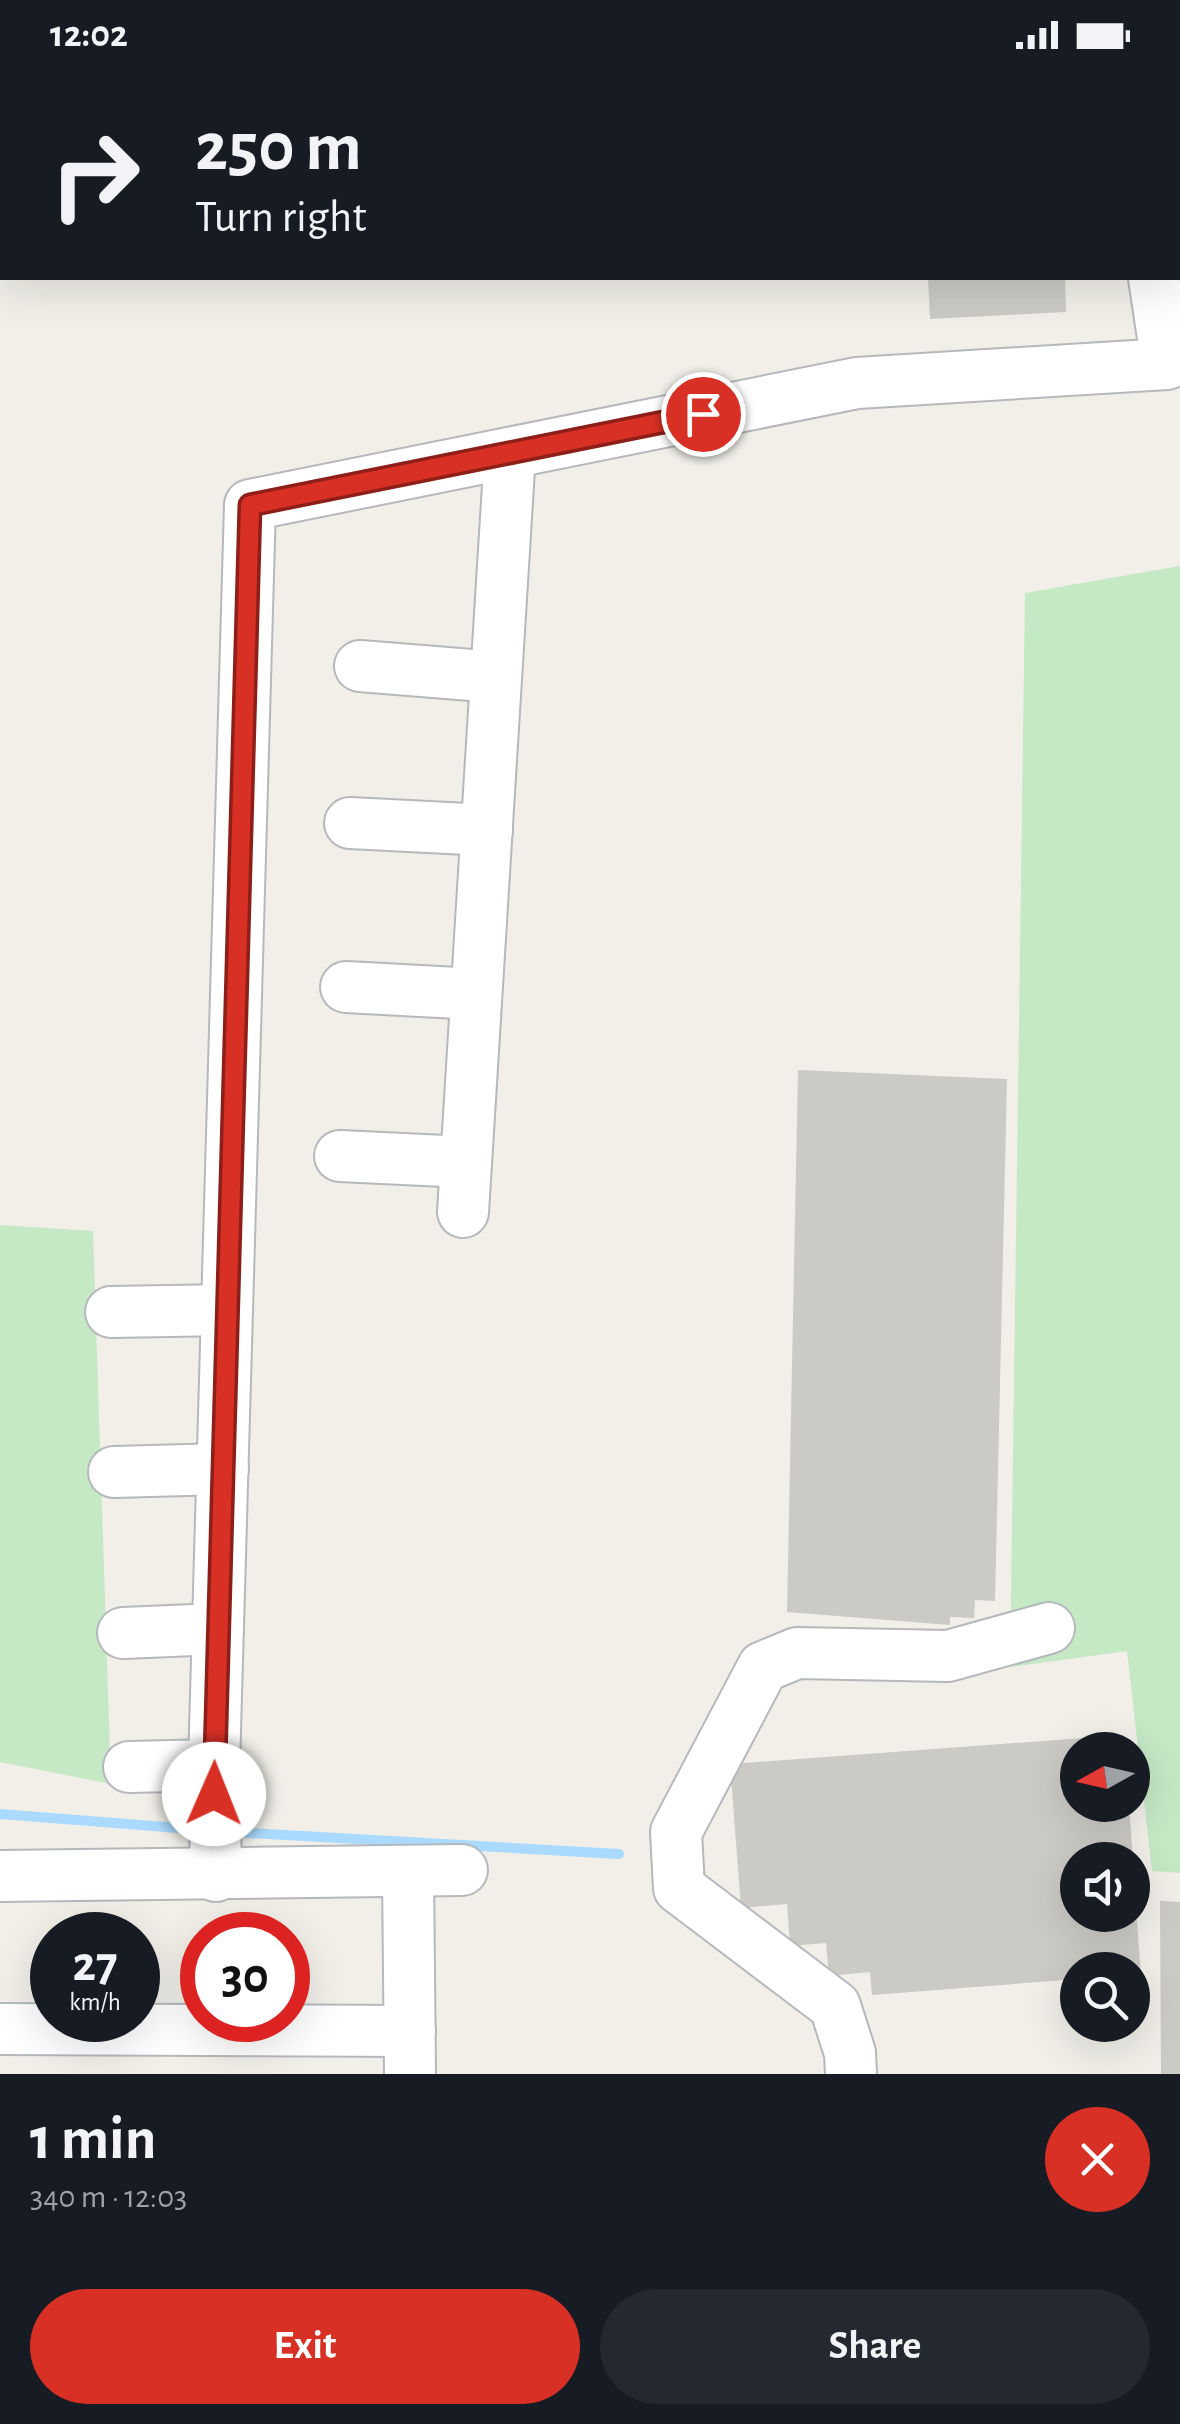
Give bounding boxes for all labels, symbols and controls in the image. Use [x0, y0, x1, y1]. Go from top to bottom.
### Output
text: 12:02 [50, 16, 128, 54]
icon: right [30, 110, 160, 240]
text: 250 m [195, 113, 362, 183]
text: Turn right [195, 195, 367, 240]
pin [661, 372, 746, 457]
icon: arrive [676, 387, 731, 442]
north arrow [1060, 1732, 1150, 1822]
map controls [1060, 1732, 1150, 2042]
position arrow [162, 1742, 266, 1846]
button: sound [1060, 1842, 1150, 1932]
speed limit sign: 30 [180, 1912, 310, 2042]
text: 27 [72, 1940, 118, 1990]
button: search [1060, 1952, 1150, 2042]
text: km/h [69, 1990, 121, 2015]
button: close [1045, 2107, 1150, 2212]
text: 1 min [30, 2110, 156, 2170]
text: 340 m · 12:03 [30, 2181, 187, 2213]
button: Exit [30, 2289, 580, 2404]
button: Share [600, 2289, 1150, 2404]

